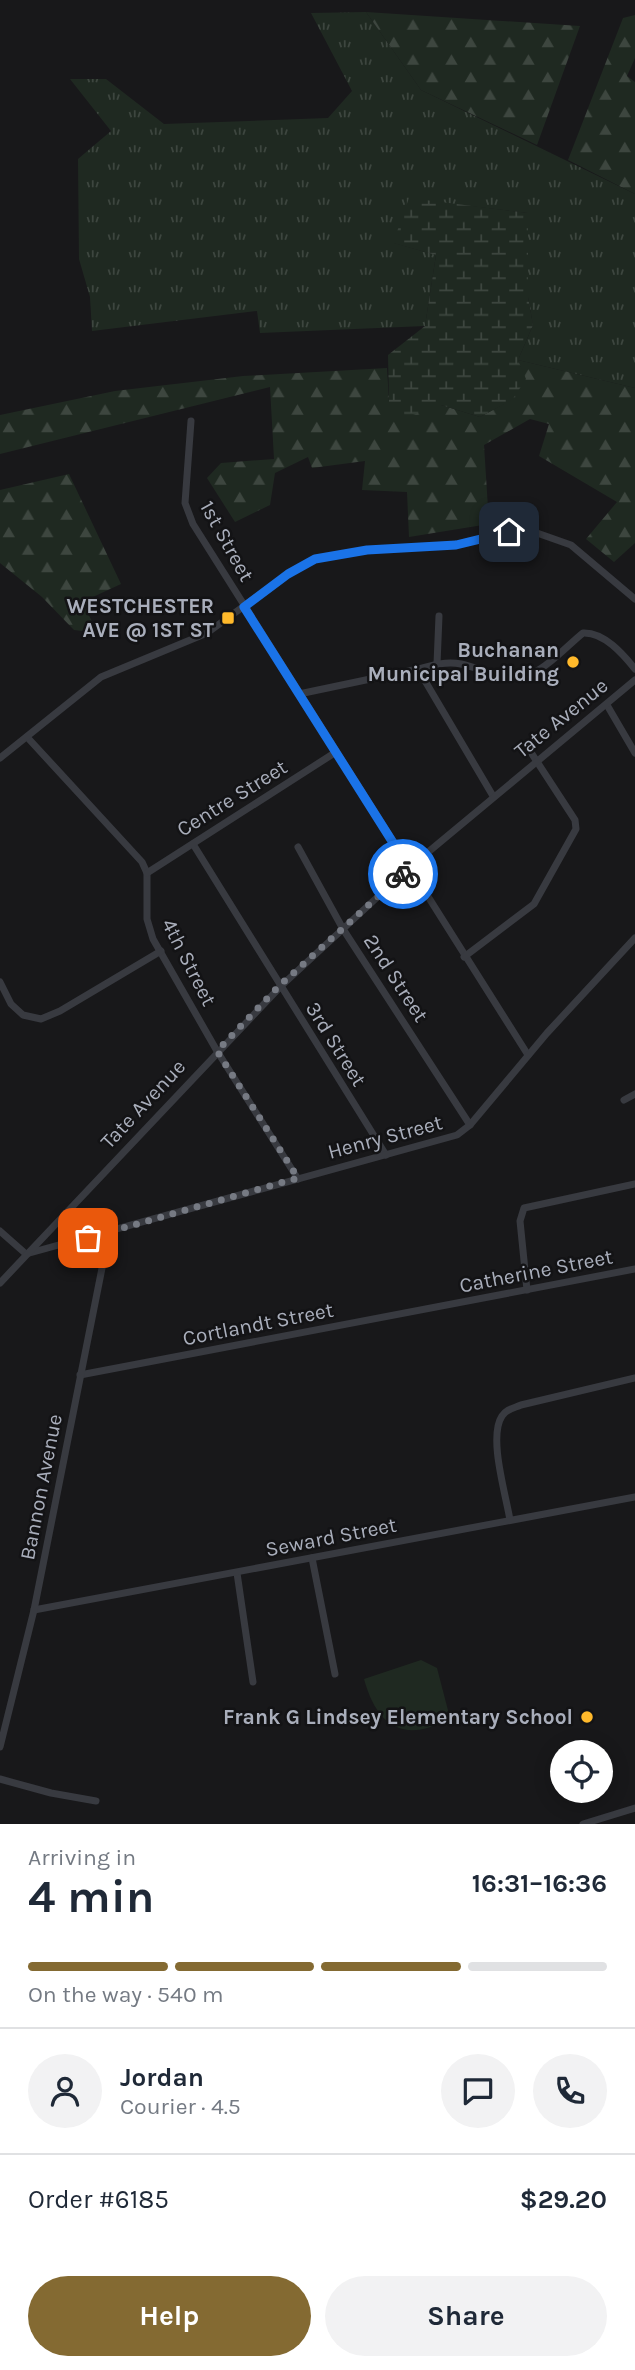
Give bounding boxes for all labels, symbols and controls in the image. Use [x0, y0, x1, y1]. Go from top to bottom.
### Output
street label: 1st Street [195, 496, 259, 586]
pin [479, 502, 539, 562]
icon: home [490, 513, 528, 551]
place label: WESTCHESTER AVE @ 1ST ST [66, 594, 215, 642]
marker: WESTCHESTER AVE @ 1ST ST [220, 610, 236, 626]
place label: Buchanan Municipal Building [368, 638, 559, 686]
marker: Buchanan Municipal Building [565, 654, 581, 670]
street label: Tate Avenue [510, 673, 612, 763]
street label: Centre Street [173, 755, 292, 841]
courier [368, 839, 438, 909]
icon: bike [384, 855, 422, 893]
street label: 4th Street [157, 914, 221, 1010]
street label: 2nd Street [359, 930, 433, 1027]
street label: 3rd Street [301, 997, 371, 1091]
street label: Tate Avenue [96, 1054, 190, 1154]
street label: Henry Street [325, 1110, 445, 1164]
pin [58, 1208, 118, 1268]
icon: bag [69, 1219, 107, 1257]
street label: Catherine Street [457, 1244, 615, 1298]
street label: Cortlandt Street [181, 1298, 335, 1350]
street label: Bannon Avenue [15, 1412, 67, 1562]
street label: Seward Street [263, 1513, 399, 1561]
place label: Frank G Lindsey Elementary School [223, 1705, 573, 1729]
marker: Frank G Lindsey Elementary School [579, 1709, 595, 1725]
map controls [550, 1740, 613, 1803]
button: locate [550, 1740, 613, 1803]
text: Arriving in [28, 1844, 136, 1871]
text: 16:31–16:36 [472, 1868, 607, 1899]
text: 4 min [28, 1870, 154, 1924]
text: On the way · 540 m [28, 1981, 224, 2008]
button: person [28, 2054, 102, 2128]
button: chat [441, 2054, 515, 2128]
button: phone [533, 2054, 607, 2128]
text: Jordan [120, 2062, 204, 2093]
text: Courier · 4.5 [120, 2093, 241, 2120]
text: Order #6185 [28, 2184, 169, 2215]
text: $29.20 [520, 2184, 607, 2215]
button: Help [28, 2276, 311, 2356]
button: Share [325, 2276, 607, 2356]

